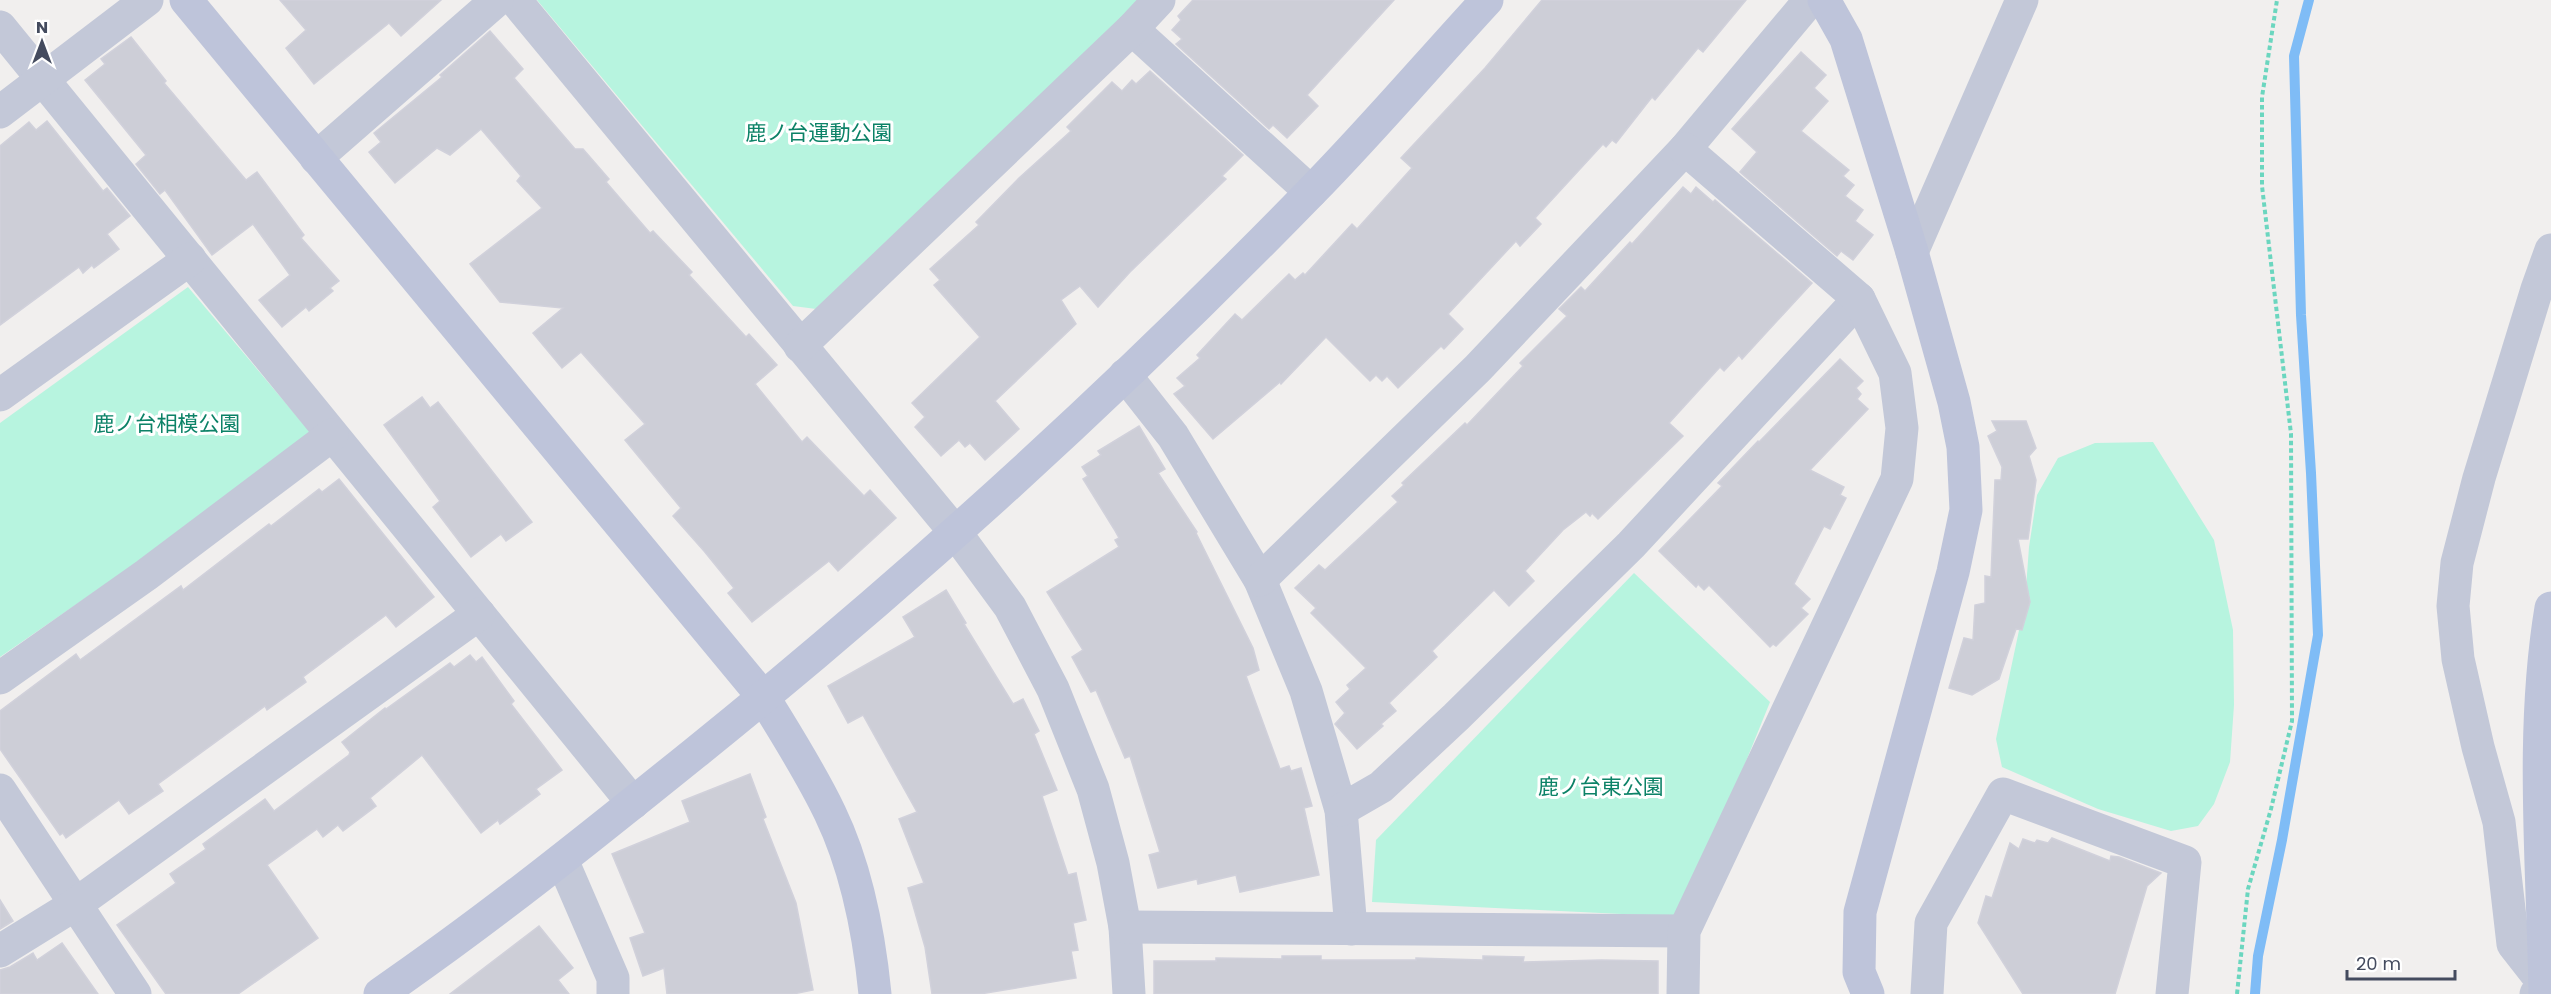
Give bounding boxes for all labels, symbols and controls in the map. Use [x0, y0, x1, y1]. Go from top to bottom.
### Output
north arrow [12, 12, 72, 72]
text: N [36, 16, 48, 39]
park label: 鹿ノ台運動公園 [746, 118, 893, 147]
park label: 鹿ノ台相模公園 [94, 409, 241, 438]
park label: 鹿ノ台東公園 [1538, 772, 1664, 801]
scale bar [2347, 943, 2455, 981]
text: 20 m [2356, 951, 2401, 976]

